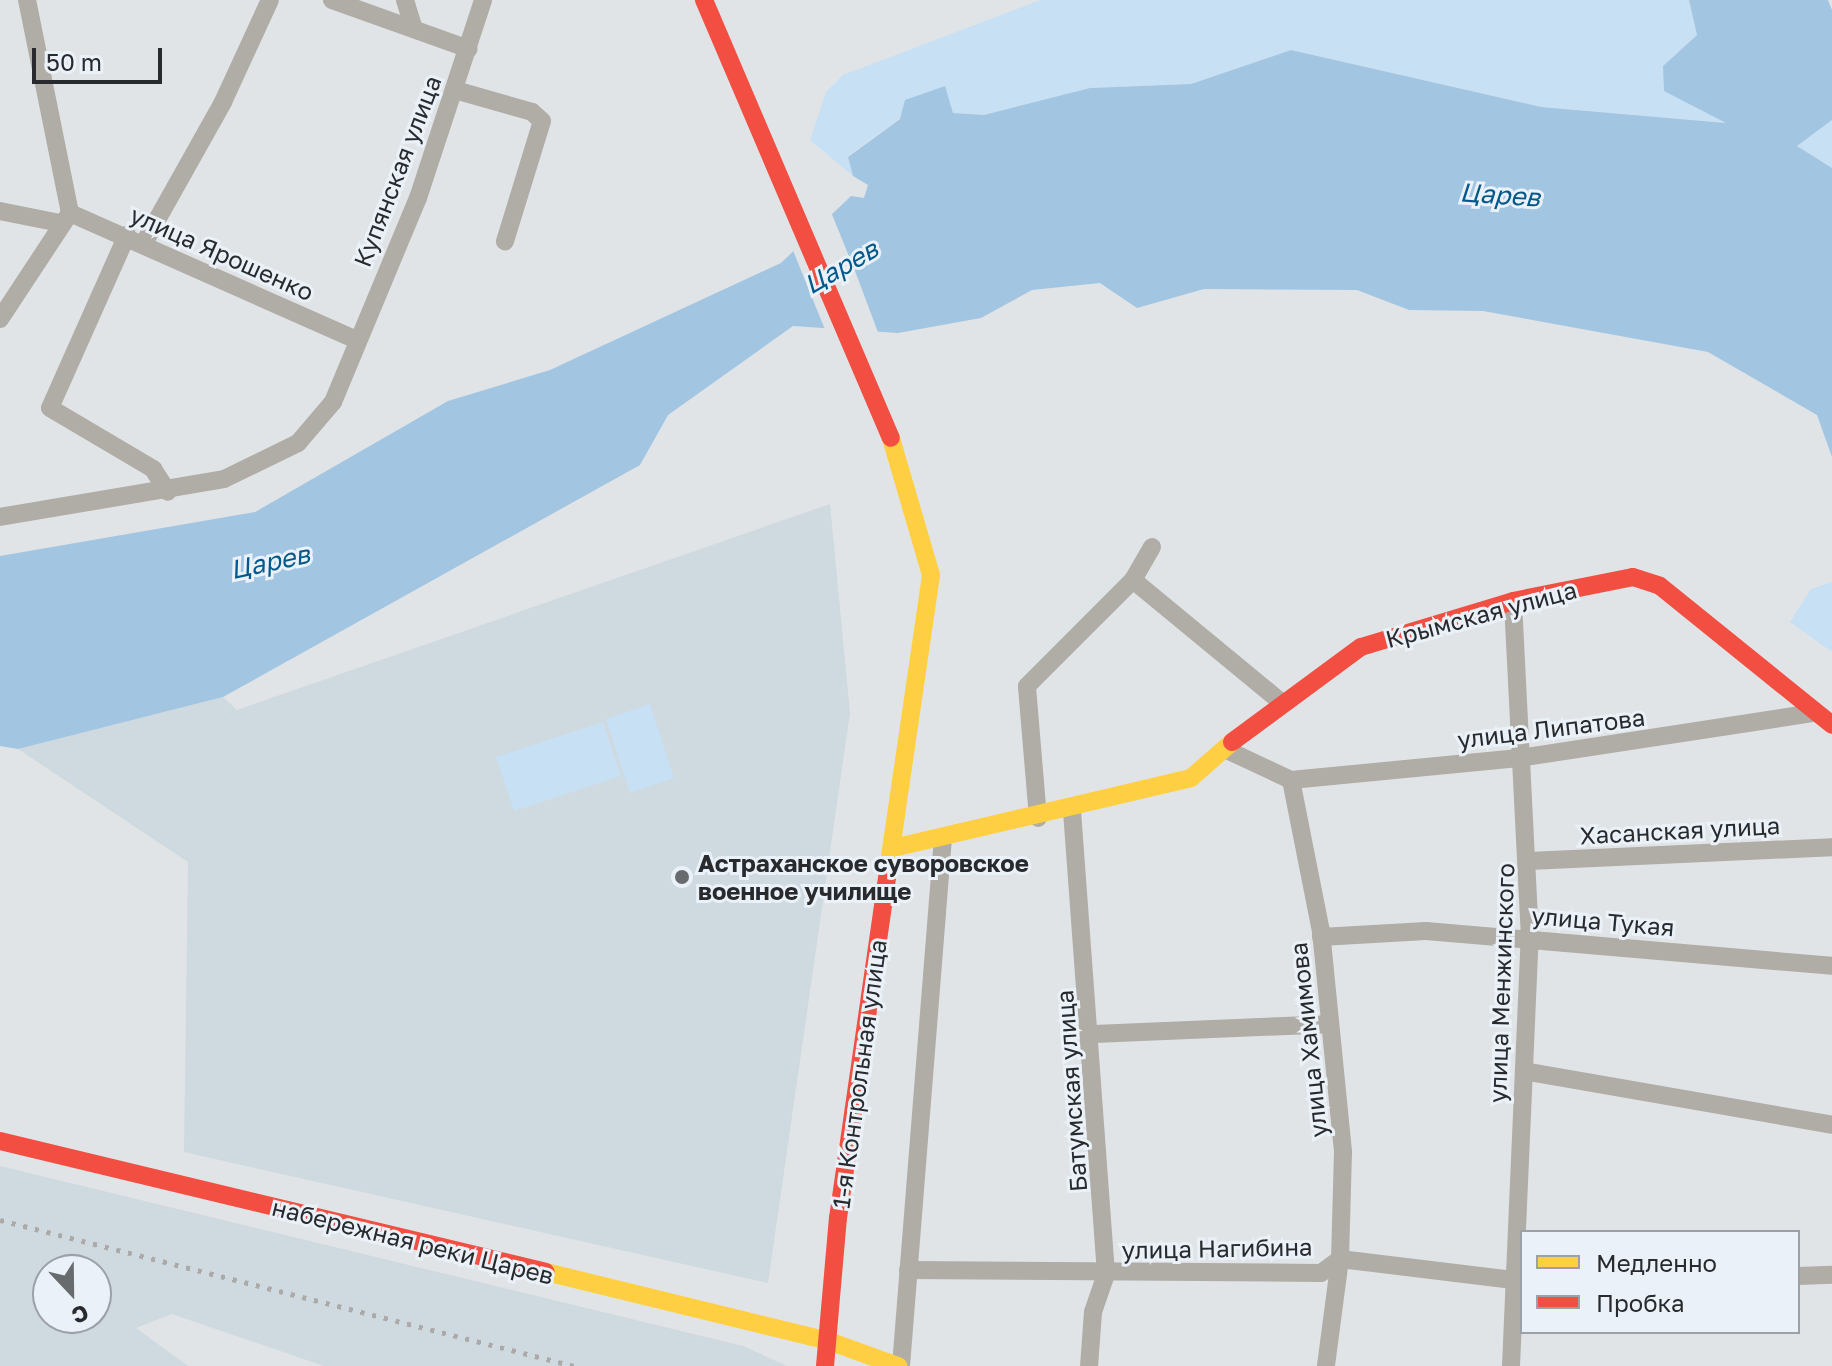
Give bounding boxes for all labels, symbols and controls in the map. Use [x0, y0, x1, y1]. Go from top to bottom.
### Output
scale bar [36, 32, 166, 82]
text: 50 m [46, 47, 102, 76]
street label: Купянская улица [347, 71, 447, 271]
water label: Царев [1459, 177, 1541, 213]
street label: улица Ярошенко [126, 200, 318, 306]
water label: Царев [798, 233, 884, 301]
water label: Царев [227, 538, 313, 586]
street label: Крымская улица [1382, 575, 1580, 653]
street label: улица Липатова [1456, 702, 1646, 754]
street label: Хасанская улица [1579, 810, 1781, 850]
place label: Астраханское суворовское военное училище [698, 849, 1029, 905]
street label: улица Менжинского [1482, 863, 1520, 1103]
marker: Астраханское суворовское военное училище [673, 868, 691, 886]
street label: улица Тукая [1530, 900, 1676, 942]
street label: 1-я Контрольная улица [826, 938, 892, 1210]
street label: улица Хамимова [1283, 941, 1333, 1139]
street label: Батумская улица [1050, 989, 1092, 1193]
street label: набережная реки Царев [269, 1192, 557, 1290]
legend [1520, 1230, 1800, 1334]
street label: улица Нагибина [1121, 1232, 1313, 1264]
text: Медленно [1596, 1248, 1717, 1277]
north arrow [32, 1254, 112, 1334]
text: Пробка [1596, 1288, 1685, 1317]
text: С [68, 1299, 93, 1330]

